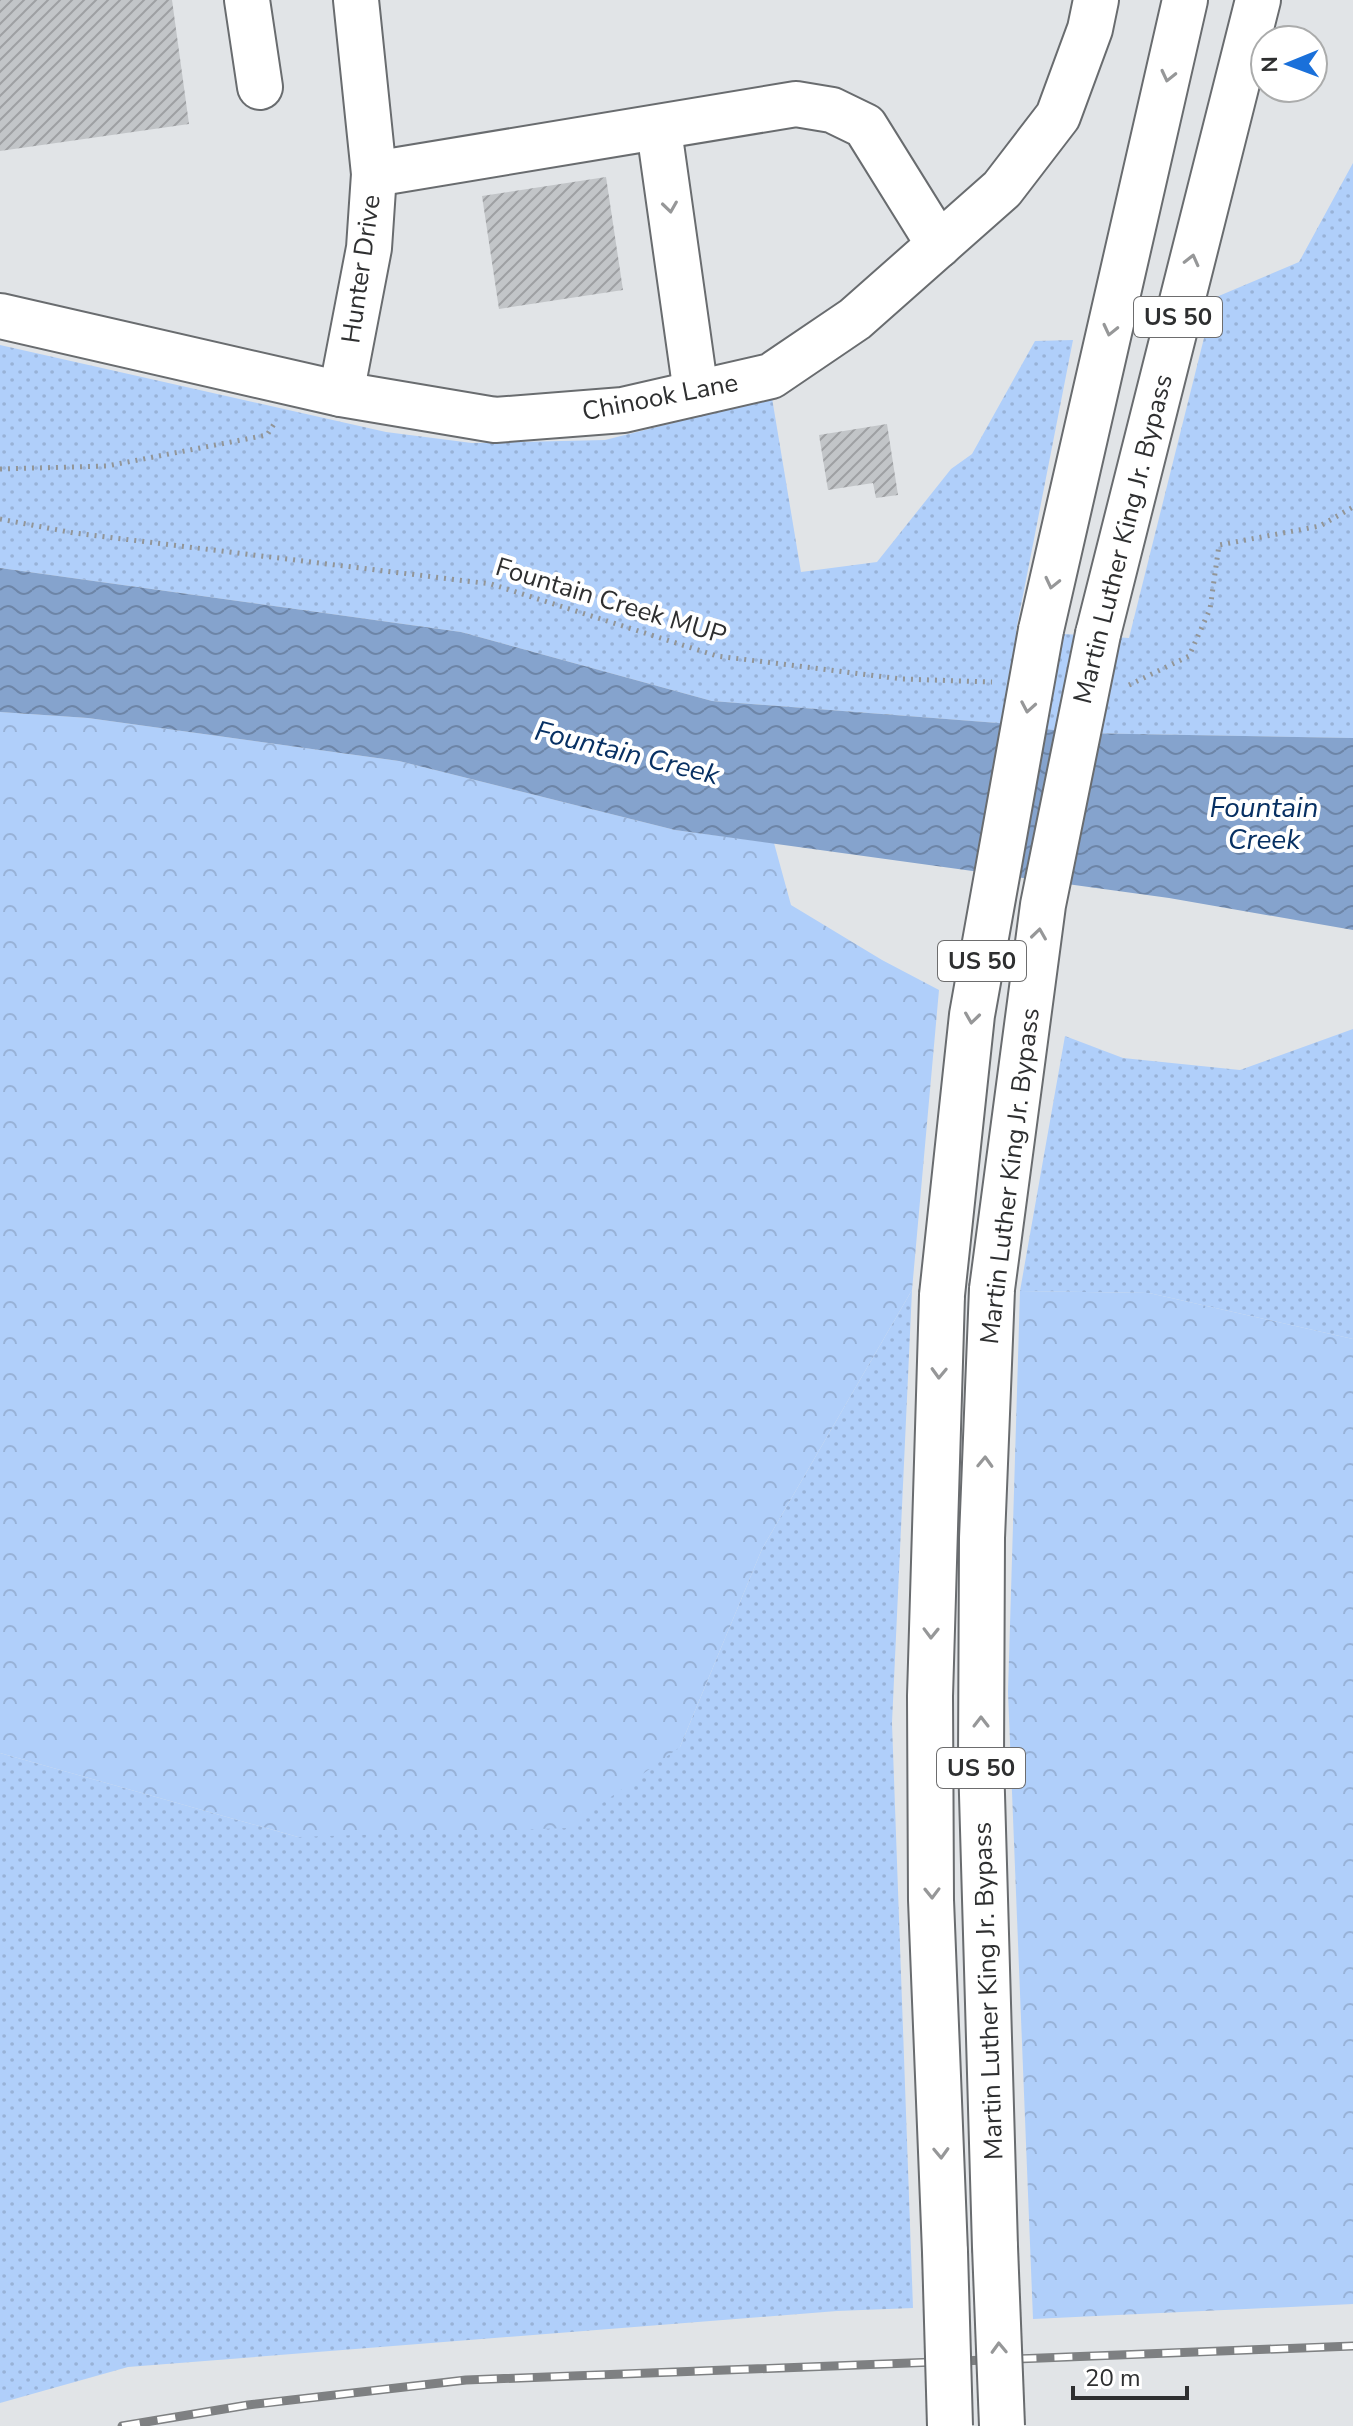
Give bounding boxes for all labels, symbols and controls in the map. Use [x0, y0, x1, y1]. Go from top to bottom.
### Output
north arrow [1249, 24, 1329, 104]
text: N [1255, 56, 1285, 73]
one-way arrow [1160, 69, 1177, 82]
street label: Hunter Drive [333, 192, 389, 346]
one-way arrow [661, 200, 678, 214]
one-way arrow [1183, 254, 1200, 268]
road number: US 50 [1134, 297, 1222, 337]
one-way arrow [1102, 322, 1119, 336]
street label: Chinook Lane [579, 365, 741, 429]
street label: Martin Luther King Jr. Bypass [1065, 371, 1181, 707]
street label: Fountain Creek MUP [491, 549, 731, 653]
one-way arrow [1044, 576, 1061, 589]
one-way arrow [1020, 700, 1037, 714]
water label: Fountain Creek [531, 712, 724, 795]
water label: Fountain Creek [1209, 789, 1319, 859]
one-way arrow [1030, 927, 1047, 941]
road number: US 50 [938, 941, 1026, 981]
street label: Martin Luther King Jr. Bypass [972, 1006, 1048, 1346]
one-way arrow [964, 1011, 981, 1025]
one-way arrow [930, 1367, 947, 1380]
one-way arrow [976, 1455, 993, 1468]
one-way arrow [922, 1627, 940, 1640]
one-way arrow [972, 1715, 990, 1728]
road number: US 50 [937, 1748, 1025, 1788]
street label: Martin Luther King Jr. Bypass [965, 1821, 1011, 2161]
one-way arrow [923, 1887, 940, 1900]
one-way arrow [933, 2147, 950, 2160]
one-way arrow [991, 2341, 1008, 2354]
scale bar [1073, 2350, 1187, 2400]
text: 20 m [1085, 2362, 1141, 2394]

